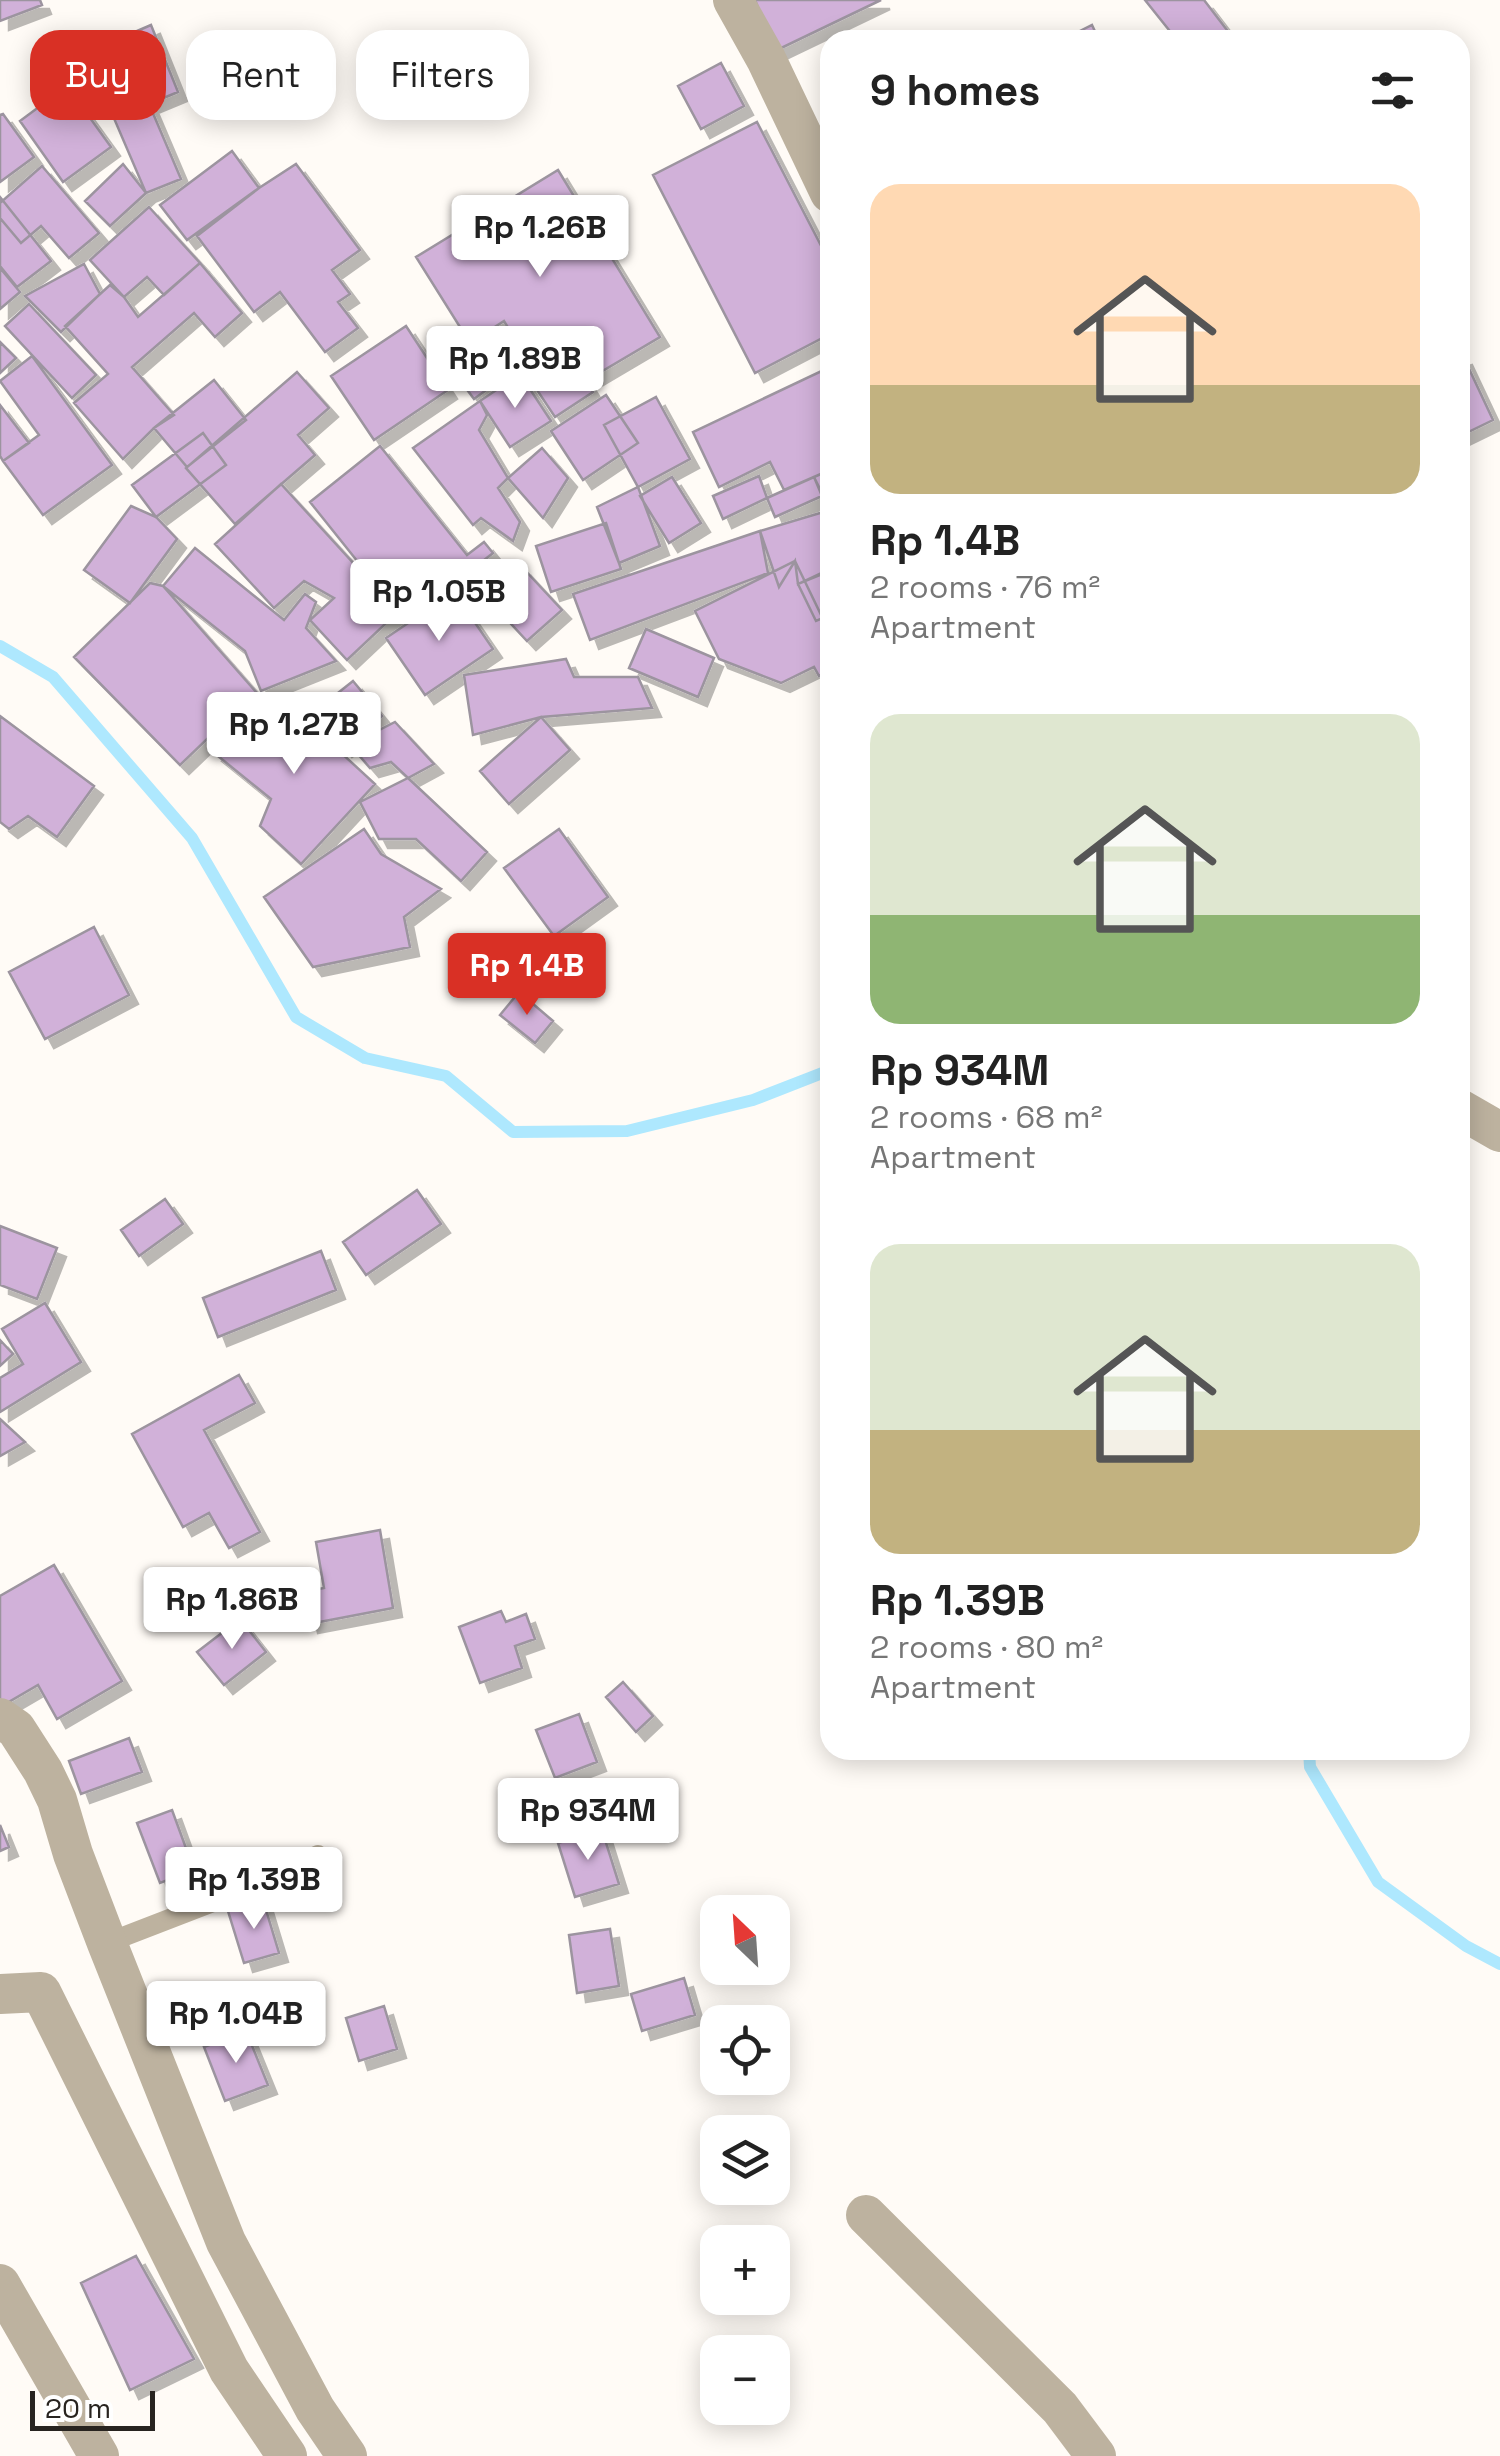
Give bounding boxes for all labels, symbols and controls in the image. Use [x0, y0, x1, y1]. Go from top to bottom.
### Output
chip: Buy [30, 30, 166, 120]
chip: Rent [186, 30, 336, 120]
chip: Filters [356, 30, 529, 120]
icon: filters [1365, 63, 1420, 118]
text: 9 homes [870, 64, 1040, 117]
pin: Rp 1.26B [437, 195, 643, 280]
text: Rp 1.26B [474, 207, 606, 247]
icon: home [1055, 249, 1235, 429]
pin: Rp 1.89B [412, 326, 618, 411]
text: Rp 1.89B [449, 338, 582, 378]
text: Rp 1.4B [870, 514, 1020, 567]
pin: Rp 1.05B [336, 559, 542, 644]
text: 2 rooms · 76 m² [870, 567, 1100, 607]
text: Rp 1.05B [372, 571, 506, 611]
text: Apartment [870, 607, 1036, 647]
pin: Rp 1.27B [191, 692, 397, 777]
text: Rp 1.27B [229, 704, 359, 744]
icon: home [1055, 779, 1235, 959]
pin: Rp 1.4B [435, 933, 619, 1018]
text: Rp 1.4B [470, 945, 584, 985]
text: Rp 934M [870, 1044, 1049, 1097]
text: 2 rooms · 68 m² [870, 1097, 1102, 1137]
text: Apartment [870, 1137, 1036, 1177]
icon: home [1055, 1309, 1235, 1489]
pin: Rp 1.86B [129, 1567, 335, 1652]
text: Rp 1.39B [870, 1574, 1045, 1627]
text: Rp 1.86B [166, 1579, 299, 1619]
text: 2 rooms · 80 m² [870, 1627, 1103, 1667]
text: Apartment [870, 1667, 1036, 1707]
pin: Rp 934M [496, 1778, 680, 1863]
text: Rp 934M [520, 1790, 656, 1830]
pin: Rp 1.39B [151, 1847, 357, 1932]
text: Rp 1.39B [187, 1859, 321, 1899]
north arrow [700, 1895, 790, 1985]
map controls [700, 1895, 790, 2425]
pin: Rp 1.04B [133, 1981, 339, 2066]
text: Rp 1.04B [169, 1993, 303, 2033]
button: locate [700, 2005, 790, 2095]
button: layers [700, 2115, 790, 2205]
button: + [700, 2225, 790, 2315]
button: − [700, 2335, 790, 2425]
scale bar [30, 2386, 155, 2430]
text: 20 m [45, 2390, 111, 2426]

